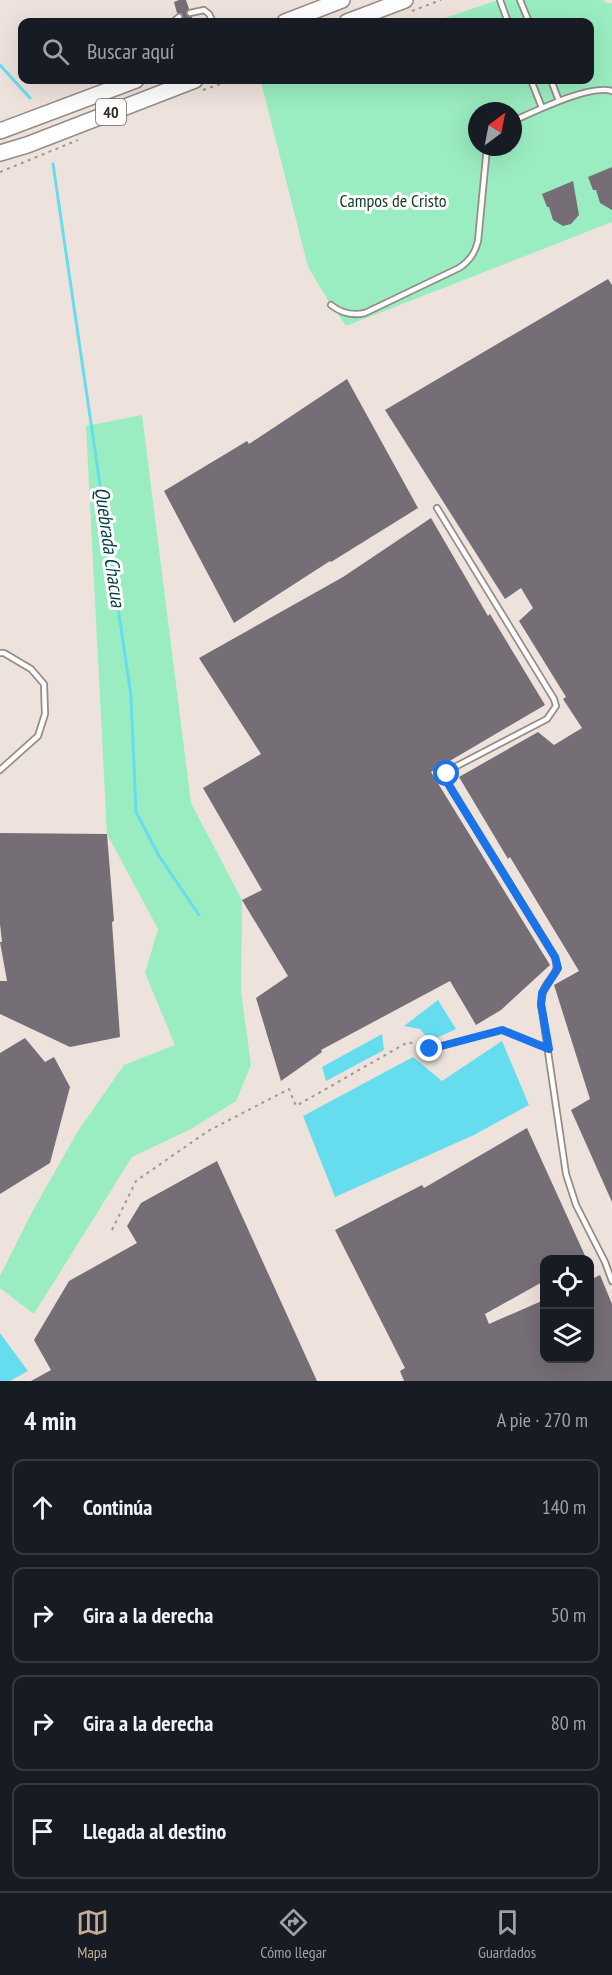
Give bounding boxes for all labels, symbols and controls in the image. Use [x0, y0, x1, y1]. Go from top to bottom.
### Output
search box [18, 18, 594, 84]
icon: search [39, 35, 72, 68]
text: Buscar aquí [87, 37, 174, 65]
road number: 40 [96, 99, 126, 125]
north arrow [468, 102, 522, 156]
park label: Campos de Cristo [340, 189, 447, 212]
water label: Quebrada Chacua [89, 485, 131, 610]
route start [433, 760, 459, 786]
route end [416, 1035, 442, 1061]
map controls [540, 1255, 594, 1363]
button: locate [540, 1255, 594, 1309]
button: layers [540, 1309, 594, 1363]
text: 4 min [24, 1404, 77, 1437]
text: A pie · 270 m [497, 1407, 588, 1433]
icon: ahead [26, 1491, 59, 1524]
text: Continúa [83, 1493, 152, 1521]
text: 140 m [542, 1494, 586, 1520]
icon: right [26, 1599, 59, 1632]
text: Gira a la derecha [83, 1601, 213, 1629]
text: 50 m [551, 1602, 586, 1628]
icon: right [26, 1707, 59, 1740]
text: Gira a la derecha [83, 1709, 213, 1737]
text: 80 m [551, 1710, 586, 1736]
icon: arrive [26, 1815, 59, 1848]
text: Llegada al destino [83, 1817, 226, 1845]
tab: Mapa [76, 1906, 109, 1962]
tab: Cómo llegar [260, 1906, 326, 1962]
tab: Guardados [478, 1906, 536, 1962]

